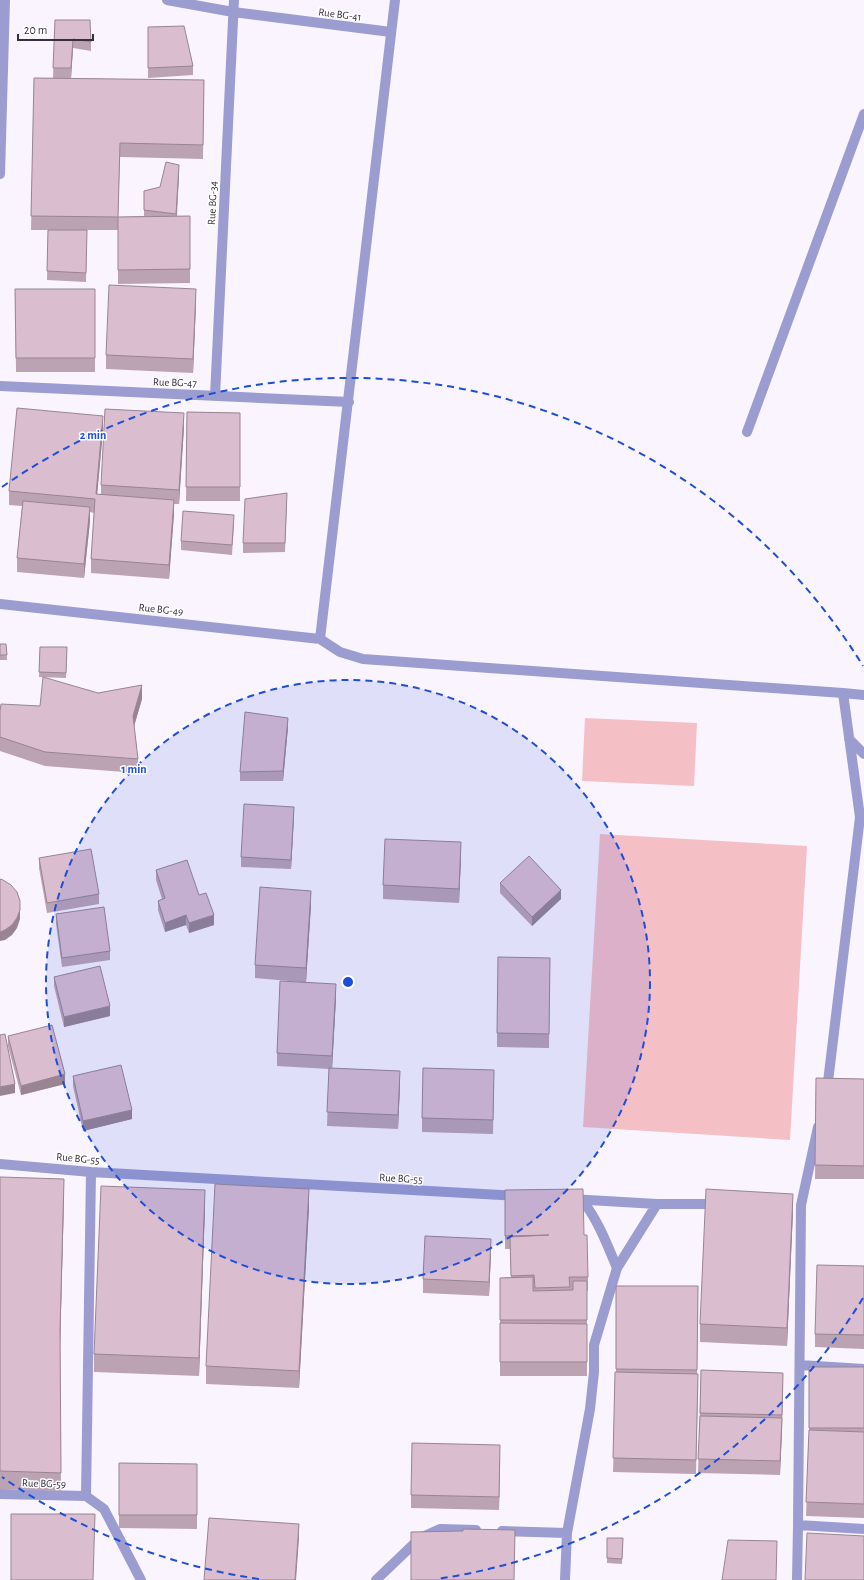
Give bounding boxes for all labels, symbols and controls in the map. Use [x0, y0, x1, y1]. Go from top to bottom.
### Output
street label: Rue BG-41 [318, 6, 362, 23]
scale bar [18, 16, 93, 42]
text: 20 m [24, 24, 47, 36]
street label: Rue BG-34 [206, 181, 219, 225]
street label: Rue BG-47 [153, 376, 198, 389]
text: 2 min [80, 429, 106, 441]
street label: Rue BG-49 [138, 602, 184, 617]
text: 1 min [121, 763, 147, 775]
centre of rings [341, 975, 355, 989]
street label: Rue BG-55 [56, 1151, 100, 1166]
street label: Rue BG-55 [379, 1172, 423, 1185]
street label: Rue BG-59 [22, 1477, 66, 1490]

